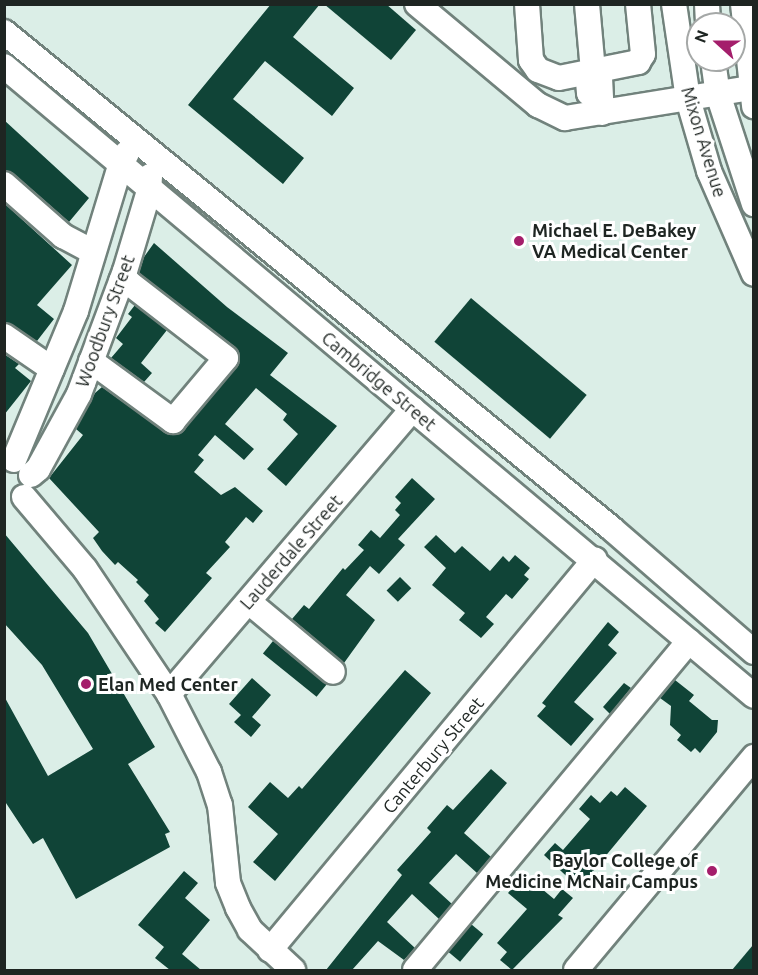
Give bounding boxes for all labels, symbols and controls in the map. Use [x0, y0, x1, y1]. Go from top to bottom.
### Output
north arrow [686, 12, 746, 72]
text: N [691, 27, 712, 45]
street label: Mixon Avenue [677, 84, 731, 200]
place label: Michael E. DeBakey VA Medical Center [532, 220, 696, 262]
marker: Michael E. DeBakey VA Medical Center [510, 232, 528, 250]
street label: Woodbury Street [71, 252, 139, 390]
street label: Cambridge Street [317, 327, 441, 435]
street label: Lauderdale Street [235, 490, 347, 614]
place label: Elan Med Center [98, 673, 238, 695]
marker: Elan Med Center [79, 677, 93, 691]
street label: Canterbury Street [378, 692, 488, 818]
place label: Baylor College of Medicine McNair Campus [485, 850, 698, 892]
marker: Baylor College of Medicine McNair Campus [703, 862, 721, 880]

